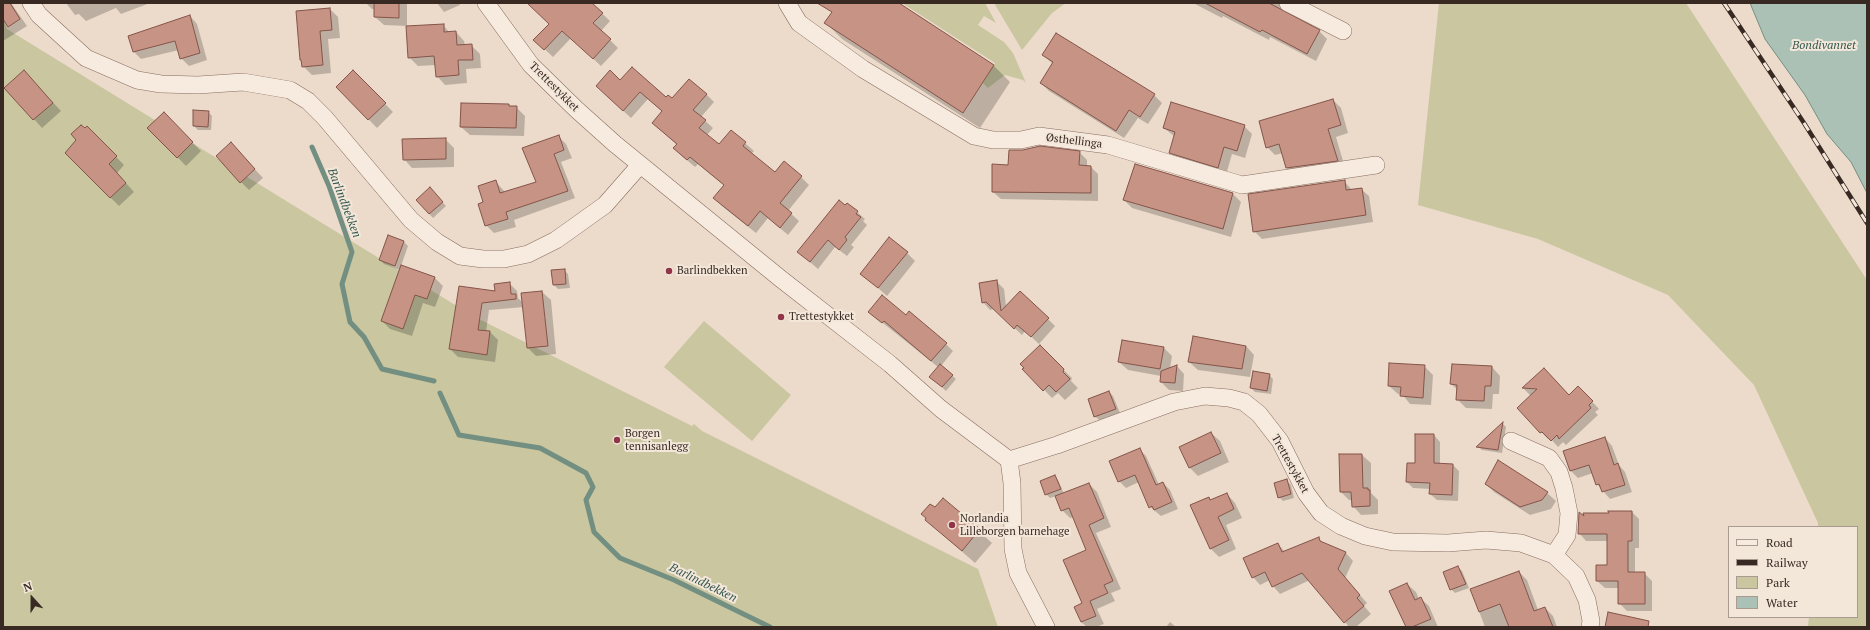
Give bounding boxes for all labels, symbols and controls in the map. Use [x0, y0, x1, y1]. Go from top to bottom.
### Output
water label: Bondivannet [1792, 39, 1856, 53]
street label: Trettestykket [526, 59, 582, 115]
street label: Østhellinga [1045, 131, 1103, 151]
water label: Barlindbekken [324, 166, 364, 240]
place label: Barlindbekken [677, 264, 748, 278]
marker: Barlindbekken [664, 266, 674, 276]
place label: Trettestykket [789, 310, 854, 324]
marker: Trettestykket [776, 312, 786, 322]
place label: Borgen tennisanlegg [625, 427, 688, 453]
street label: Trettestykket [1268, 432, 1312, 496]
marker: Borgen tennisanlegg [612, 435, 622, 445]
place label: Norlandia Lilleborgen barnehage [960, 512, 1070, 538]
marker: Norlandia Lilleborgen barnehage [947, 520, 957, 530]
legend [1728, 526, 1858, 618]
text: Road [1766, 535, 1793, 550]
text: Railway [1766, 555, 1808, 570]
water label: Barlindbekken [667, 560, 739, 606]
text: Park [1766, 575, 1790, 590]
north arrow [12, 578, 52, 618]
text: N [21, 579, 34, 595]
text: Water [1766, 595, 1798, 610]

